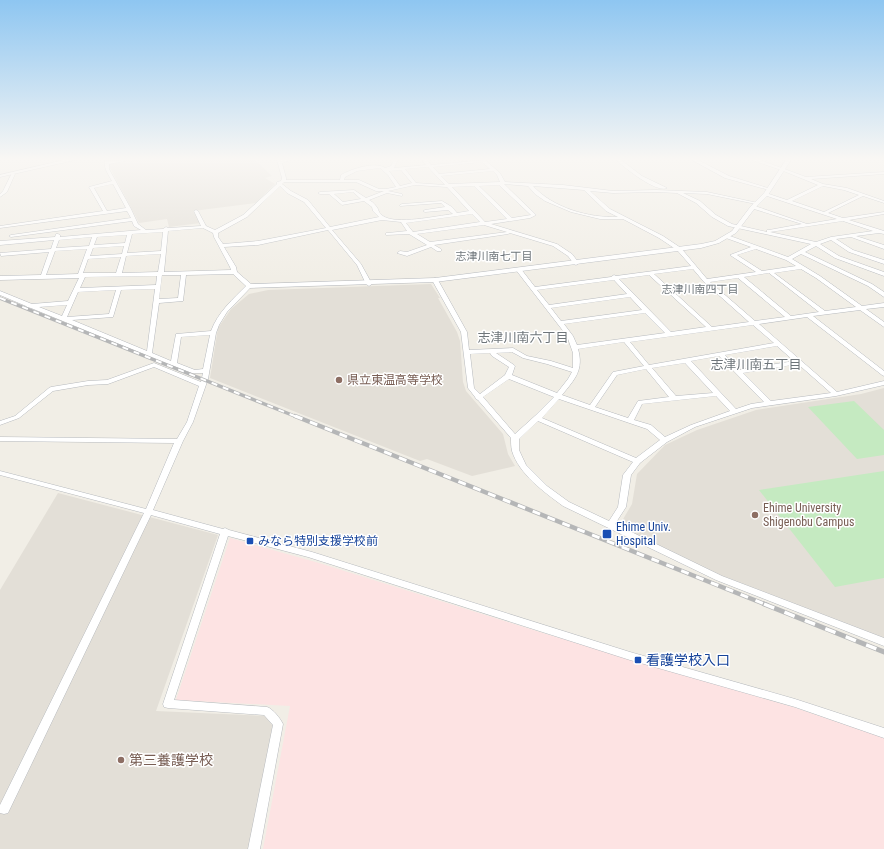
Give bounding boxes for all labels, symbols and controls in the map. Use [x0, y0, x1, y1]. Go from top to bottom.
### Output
district label: 志津川南七丁目 [456, 250, 533, 263]
district label: 志津川南四丁目 [662, 283, 739, 296]
district label: 志津川南六丁目 [477, 330, 569, 345]
district label: 志津川南五丁目 [710, 357, 802, 372]
place label: 県立東温高等学校 [347, 373, 443, 387]
marker: 県立東温高等学校 [334, 375, 344, 385]
place label: Ehime University Shigenobu Campus [763, 501, 854, 529]
marker: Ehime University Shigenobu Campus [750, 510, 760, 520]
place label: Ehime Univ. Hospital [616, 520, 671, 548]
marker: Ehime Univ. Hospital [601, 528, 613, 540]
place label: みなら特別支援学校前 [258, 534, 378, 548]
marker: みなら特別支援学校前 [245, 536, 255, 546]
place label: 看護学校入口 [646, 652, 730, 668]
marker: 看護学校入口 [633, 655, 643, 665]
place label: 第三養護学校 [129, 752, 213, 768]
marker: 第三養護学校 [116, 755, 126, 765]

